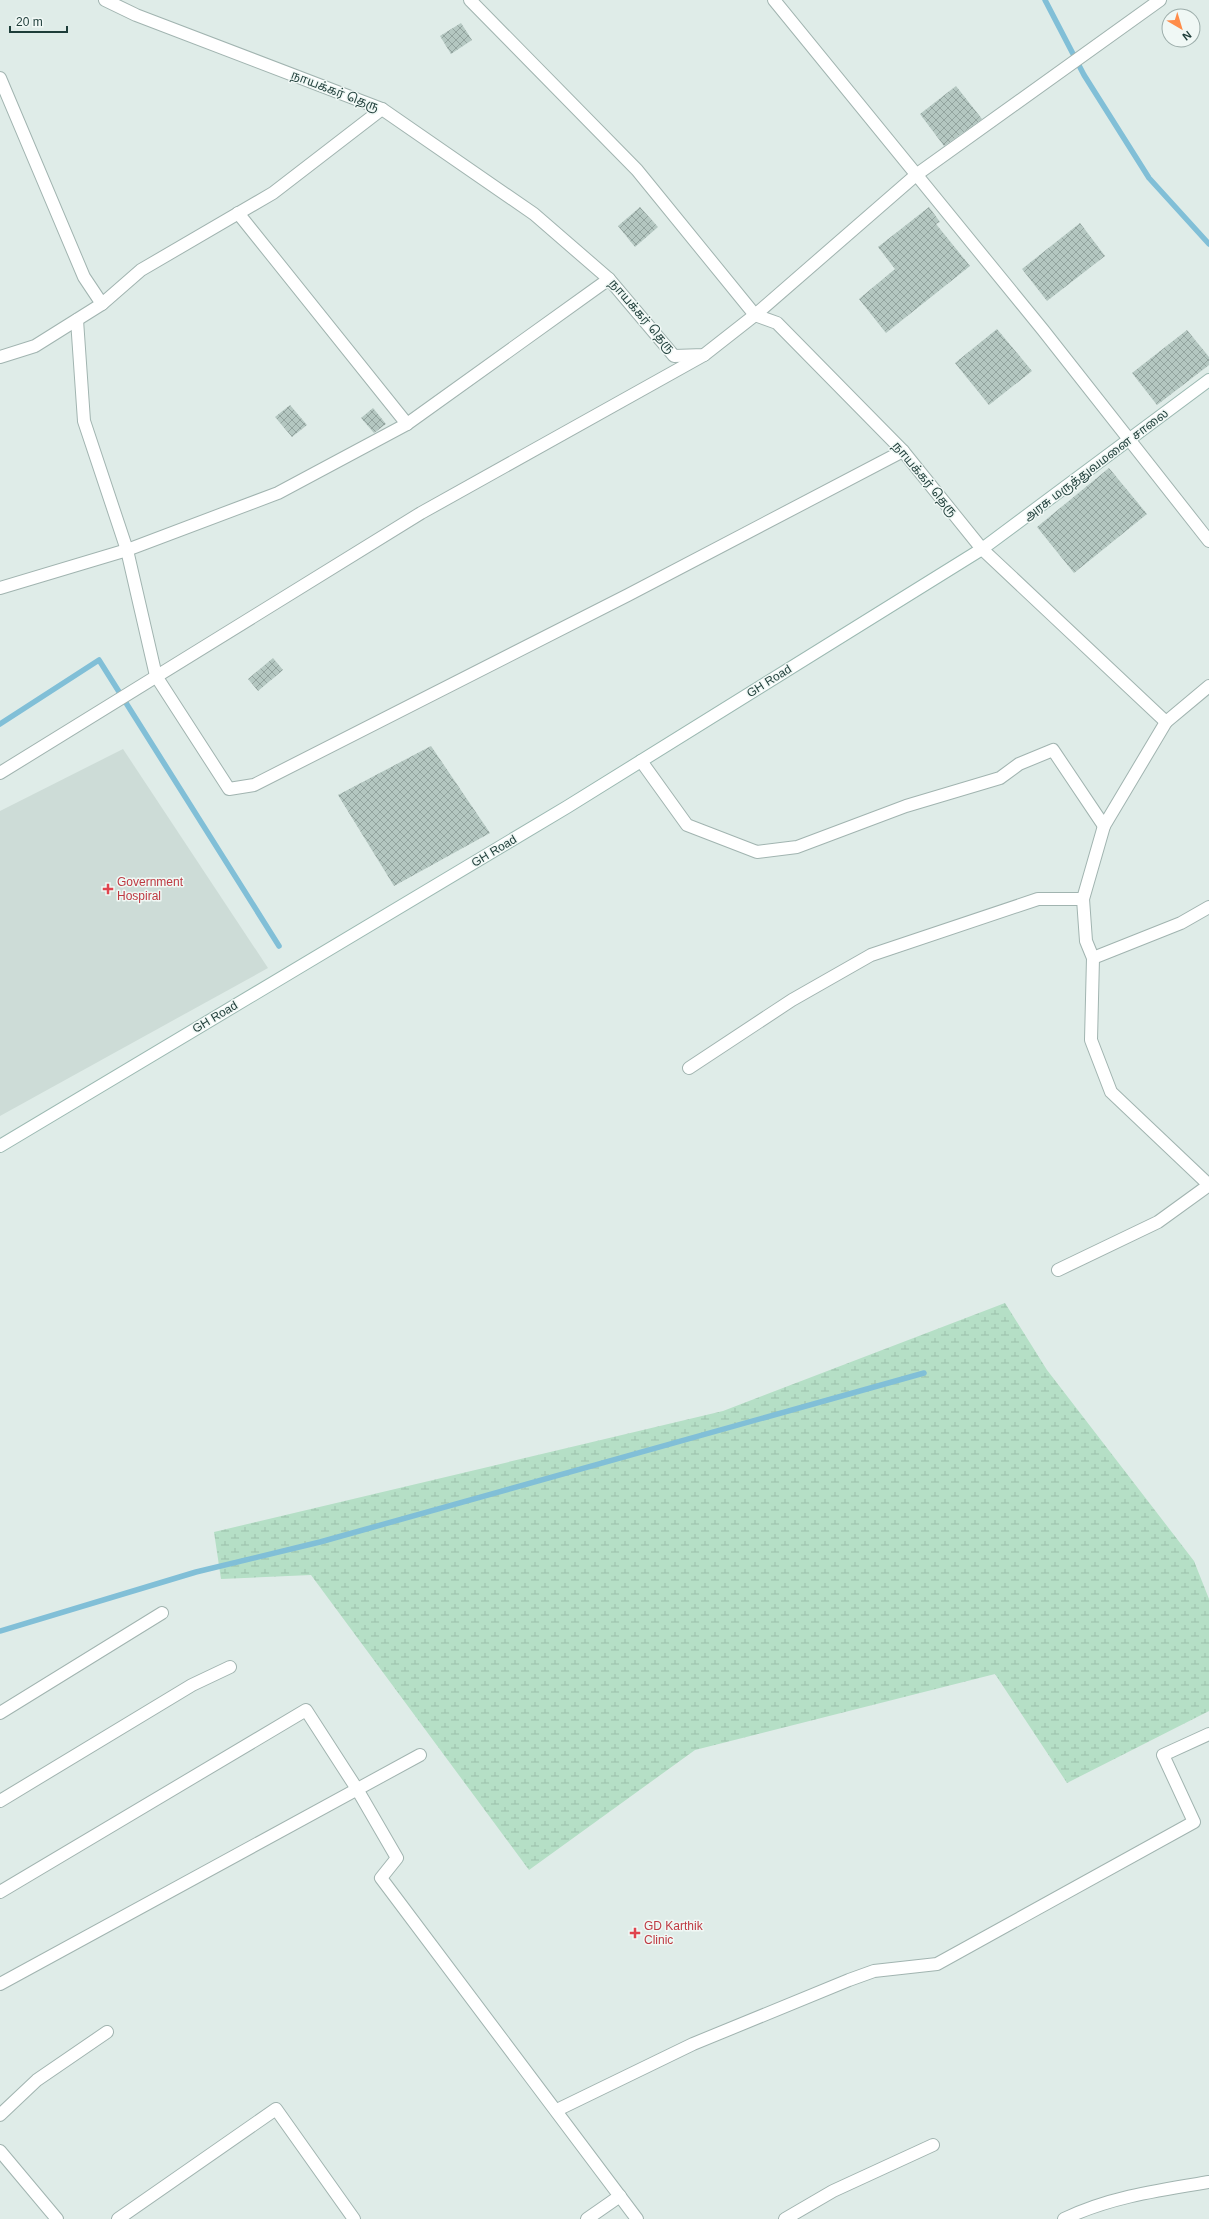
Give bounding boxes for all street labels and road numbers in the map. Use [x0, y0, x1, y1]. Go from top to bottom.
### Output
street label: நாயக்கர் தெரு [289, 68, 381, 115]
street label: நாயக்கர் தெரு [606, 276, 678, 357]
street label: அரசு மருத்துவமனை சாலை [1021, 406, 1172, 525]
street label: நாயக்கர் தெரு [889, 439, 960, 520]
street label: GH Road [744, 662, 794, 700]
street label: GH Road [469, 832, 519, 870]
street label: GH Road [190, 998, 240, 1036]

